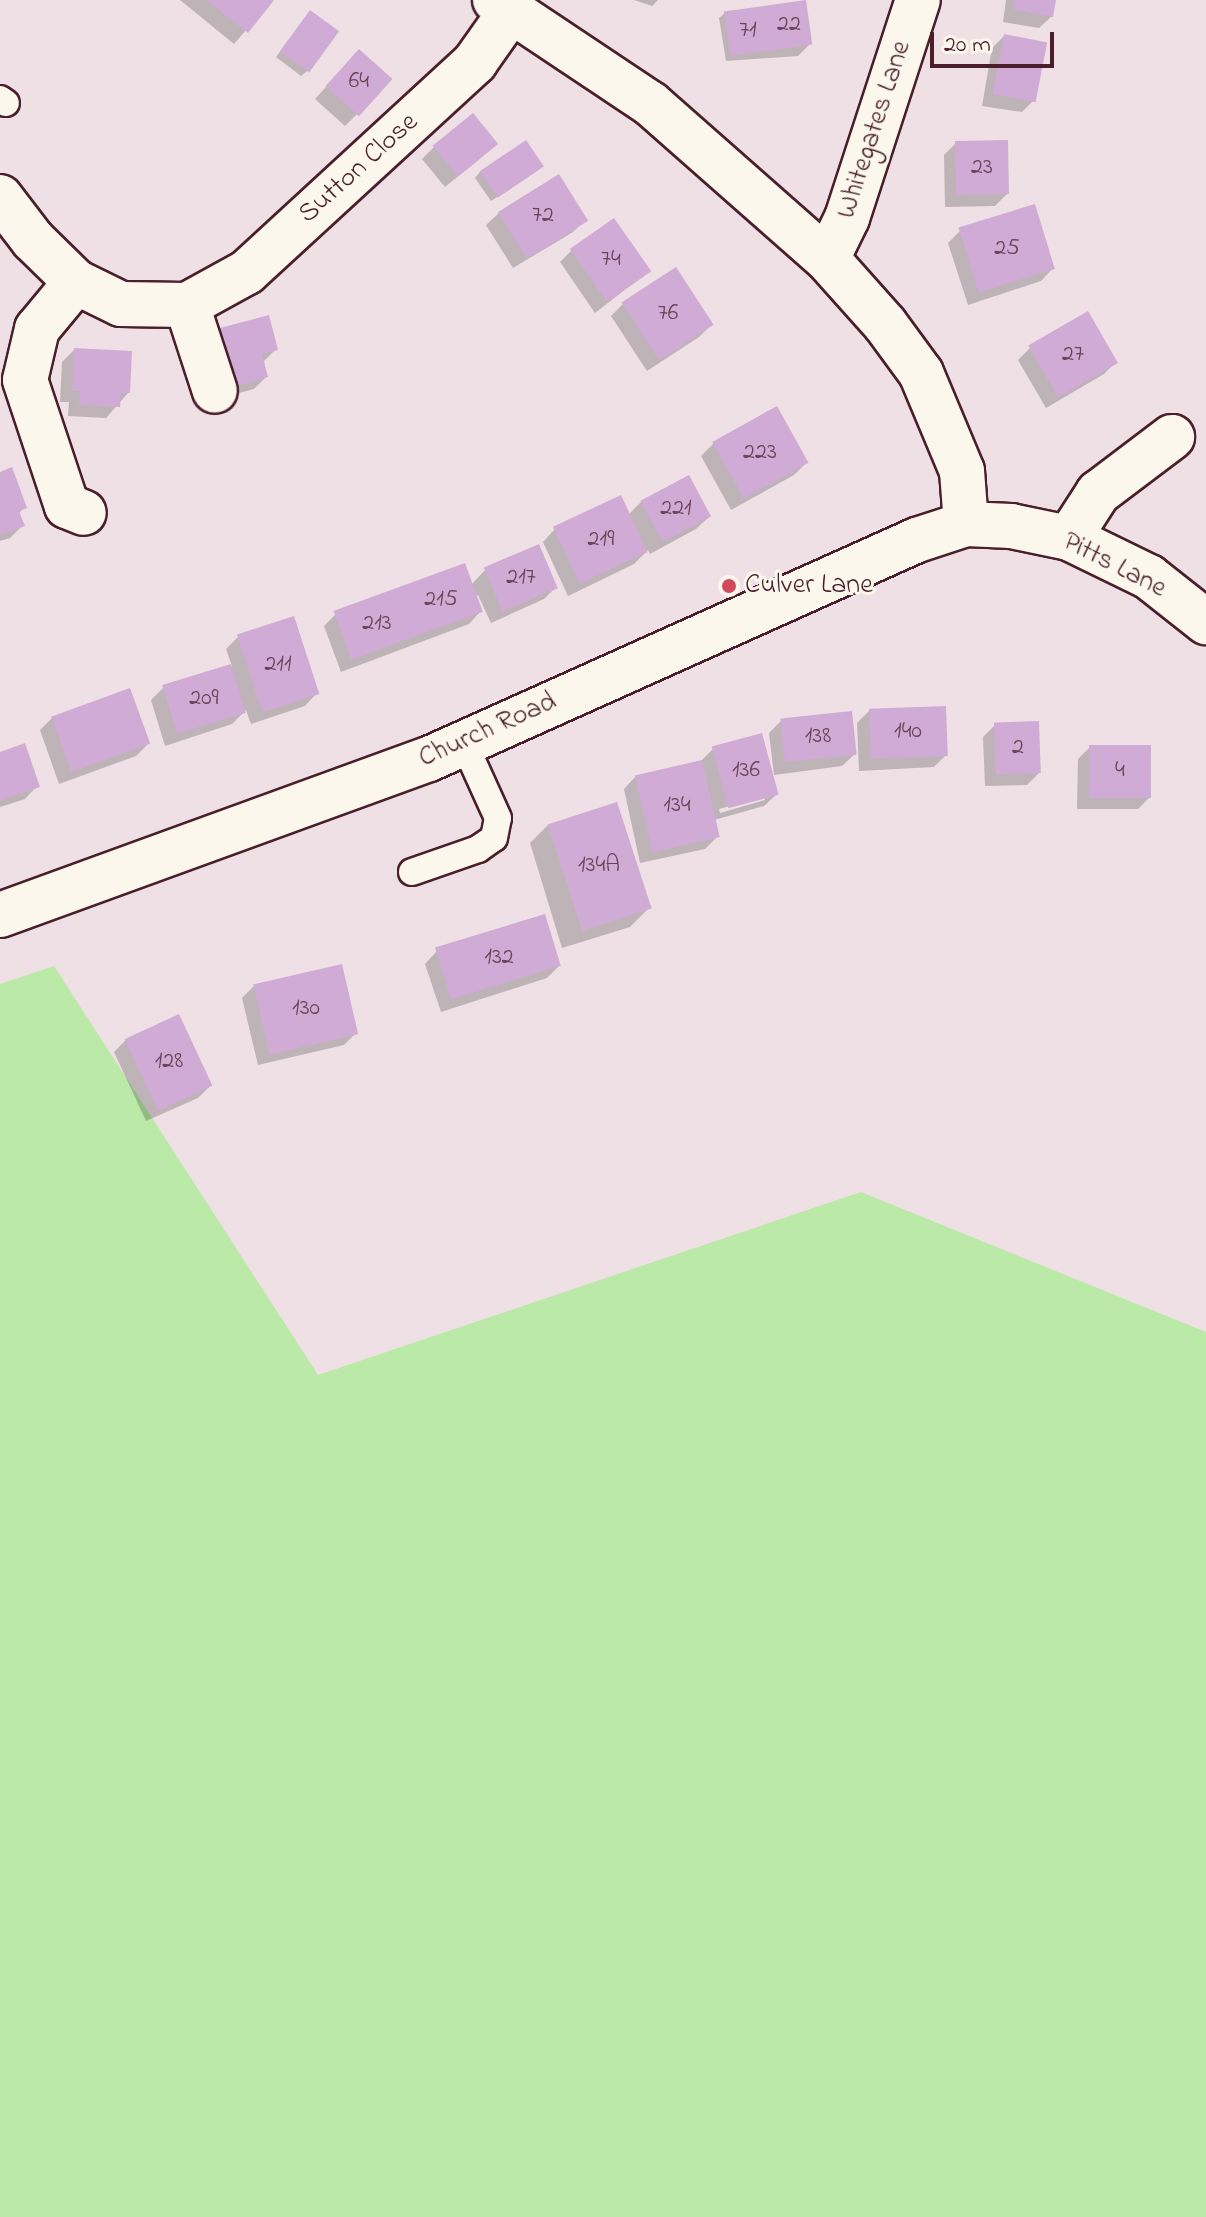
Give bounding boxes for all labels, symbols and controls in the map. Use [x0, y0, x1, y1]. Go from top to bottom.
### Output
house number: 22 [777, 11, 801, 39]
scale bar [934, 16, 1058, 66]
house number: 71 [739, 17, 757, 45]
text: 20 m [944, 28, 991, 63]
street label: Whitegates Lane [830, 37, 920, 223]
house number: 64 [349, 68, 369, 96]
street label: Sutton Close [292, 106, 426, 232]
house number: 23 [971, 154, 993, 182]
house number: 72 [532, 202, 554, 230]
house number: 25 [994, 235, 1020, 263]
house number: 74 [601, 246, 621, 274]
house number: 76 [658, 300, 678, 328]
house number: 27 [1062, 341, 1084, 369]
house number: 223 [743, 439, 777, 467]
house number: 221 [660, 495, 692, 523]
house number: 219 [588, 526, 614, 554]
street label: Pitts Lane [1057, 526, 1171, 606]
house number: 217 [506, 564, 536, 592]
place label: Culver Lane [745, 569, 873, 603]
marker: Culver Lane [720, 577, 738, 595]
house number: 215 [424, 586, 458, 614]
house number: 213 [362, 610, 392, 638]
house number: 211 [264, 651, 292, 679]
house number: 209 [189, 685, 219, 713]
street label: Church Road [414, 686, 562, 776]
house number: 140 [894, 718, 922, 746]
house number: 138 [805, 723, 831, 751]
house number: 2 [1012, 734, 1024, 762]
house number: 136 [732, 757, 760, 785]
house number: 4 [1115, 757, 1125, 785]
house number: 134 [663, 792, 691, 820]
house number: 134A [578, 852, 620, 880]
house number: 132 [484, 944, 514, 972]
house number: 130 [292, 995, 320, 1023]
house number: 128 [155, 1048, 183, 1076]

